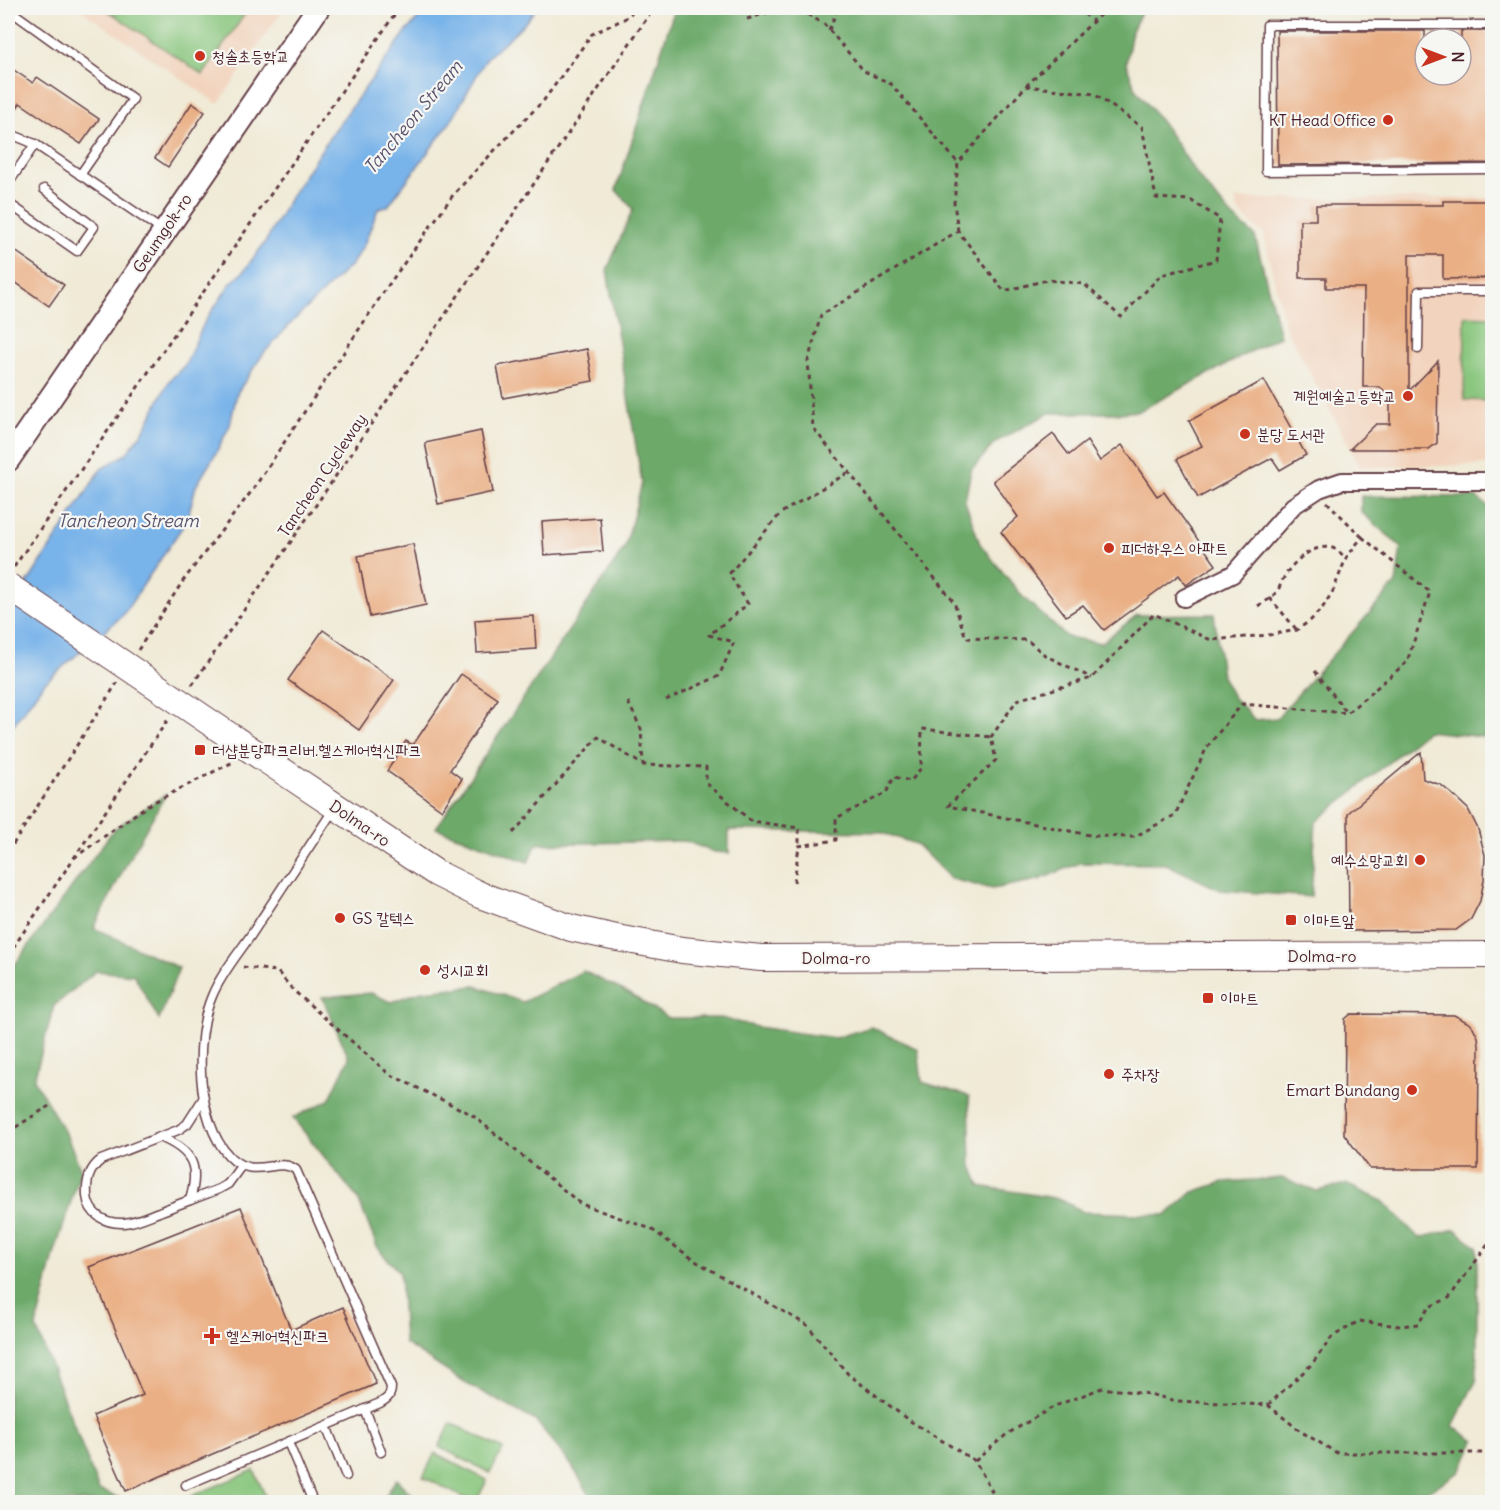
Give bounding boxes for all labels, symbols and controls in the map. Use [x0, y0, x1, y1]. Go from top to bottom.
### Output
north arrow [1413, 27, 1473, 87]
place label: 청솔초등학교 [212, 46, 289, 66]
marker: 청솔초등학교 [193, 49, 207, 63]
text: N [1448, 51, 1468, 63]
water label: Tancheon Stream [359, 55, 468, 179]
place label: KT Head Office [1269, 110, 1376, 130]
marker: KT Head Office [1381, 113, 1395, 127]
street label: Geumgok-ro [128, 189, 196, 277]
place label: 계원예술고등학교 [1293, 386, 1396, 406]
marker: 계원예술고등학교 [1401, 389, 1415, 403]
street label: Tancheon Cycleway [273, 410, 371, 540]
place label: 분당 도서관 [1257, 424, 1325, 444]
marker: 분당 도서관 [1238, 427, 1252, 441]
water label: Tancheon Stream [57, 509, 200, 532]
place label: 피더하우스 아파트 [1121, 538, 1228, 558]
marker: 피더하우스 아파트 [1102, 541, 1116, 555]
place label: 더샵분당파크리버.헬스케어혁신파크 [212, 740, 421, 760]
marker: 더샵분당파크리버.헬스케어혁신파크 [193, 743, 207, 757]
street label: Dolma-ro [326, 795, 394, 851]
place label: 예수소망교회 [1331, 850, 1408, 870]
marker: 예수소망교회 [1413, 853, 1427, 867]
place label: GS 칼텍스 [352, 908, 415, 928]
place label: 이마트앞 [1303, 910, 1355, 930]
marker: GS 칼텍스 [333, 911, 347, 925]
marker: 이마트앞 [1284, 913, 1298, 927]
street label: Dolma-ro [1288, 946, 1356, 966]
street label: Dolma-ro [802, 948, 870, 968]
place label: 성시교회 [437, 960, 489, 980]
marker: 성시교회 [418, 963, 432, 977]
place label: 이마트 [1220, 988, 1259, 1008]
marker: 이마트 [1201, 991, 1215, 1005]
place label: 주차장 [1121, 1064, 1160, 1084]
marker: 주차장 [1102, 1067, 1116, 1081]
place label: Emart Bundang [1286, 1080, 1400, 1100]
marker: Emart Bundang [1405, 1083, 1419, 1097]
place label: 헬스케어혁신파크 [226, 1326, 329, 1346]
marker: 헬스케어혁신파크 [203, 1327, 221, 1345]

